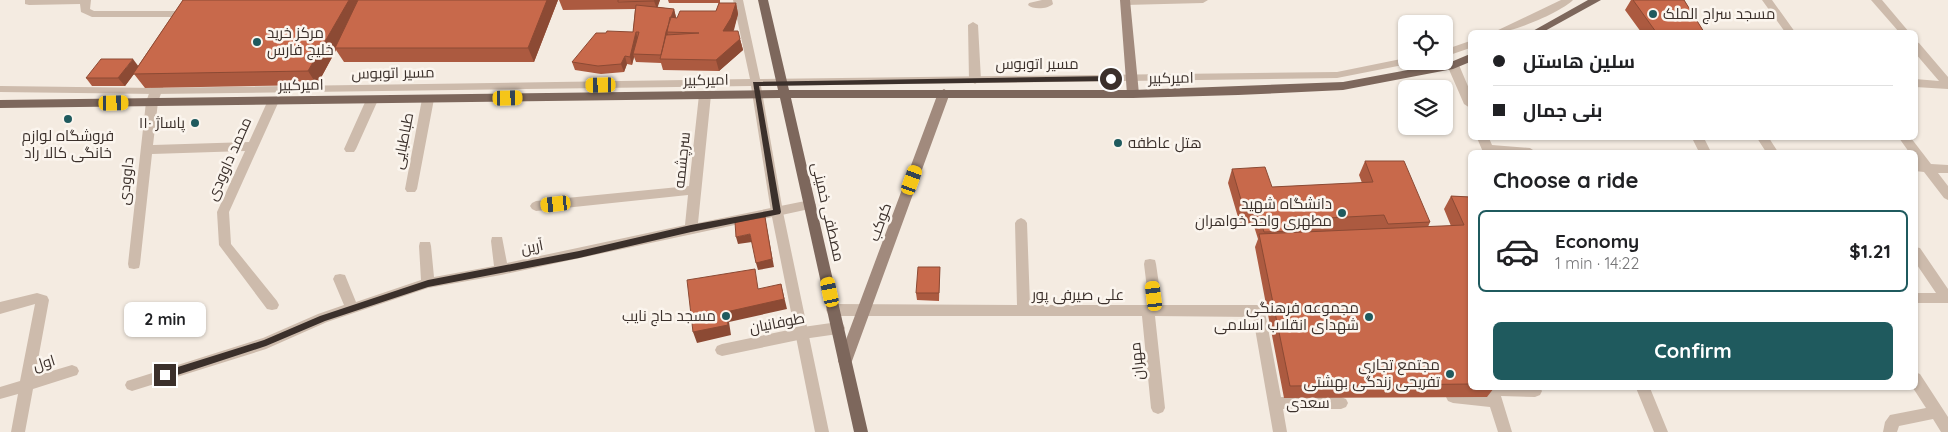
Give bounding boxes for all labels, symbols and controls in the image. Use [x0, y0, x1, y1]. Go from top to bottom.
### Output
place label: مسجد سراج الملک [1663, 4, 1775, 25]
marker: مسجد سراج الملک [1647, 8, 1659, 20]
map controls [1398, 15, 1453, 135]
button: locate [1398, 15, 1453, 70]
place label: مرکز خرید خلیج فارس [267, 23, 334, 61]
marker: مرکز خرید خلیج فارس [251, 36, 263, 48]
text: سلین هاستل [1523, 49, 1635, 73]
street label: مسیر اتوبوس [995, 54, 1079, 74]
street label: مسیر اتوبوس [351, 62, 435, 84]
route start [1100, 68, 1122, 90]
street label: امیرکبیر [1147, 68, 1194, 87]
street label: امیرکبیر [682, 70, 729, 89]
street label: امیرکبیر [277, 75, 324, 94]
car [585, 77, 616, 93]
button: layers [1398, 80, 1453, 135]
car [492, 90, 523, 106]
car [98, 95, 129, 111]
text: بنی جمال [1523, 98, 1602, 122]
street label: طباطبایی [388, 111, 418, 171]
marker: فروشگاه لوازم خانگی کالا راد [62, 113, 74, 125]
place label: پاساژ ۱۱۰ [139, 113, 185, 133]
street label: محمد داوودی [202, 114, 256, 204]
marker: پاساژ ۱۱۰ [189, 117, 201, 129]
place label: فروشگاه لوازم خانگی کالا راد [22, 126, 114, 163]
street label: سرچشمه [669, 131, 695, 189]
place label: هتل عاطفه [1128, 133, 1202, 153]
marker: هتل عاطفه [1112, 137, 1124, 149]
street label: داوودی [114, 156, 138, 206]
street label: مصطفی خمینی [807, 160, 849, 264]
car [899, 163, 924, 197]
text: Choose a ride [1493, 166, 1638, 194]
place label: دانشگاه شهید مطهری واحد خواهران [1195, 194, 1332, 231]
car [540, 195, 571, 213]
street label: کوکب [864, 200, 895, 244]
marker: دانشگاه شهید مطهری واحد خواهران [1336, 207, 1348, 219]
icon: car [1495, 229, 1540, 274]
text: Economy [1555, 229, 1639, 253]
street label: آرین [519, 235, 545, 259]
text: $1.21 [1849, 239, 1891, 263]
text: 1 min · 14:22 [1555, 253, 1639, 273]
car [819, 276, 840, 308]
car [1144, 280, 1163, 312]
street label: علی صیرفی پور [1031, 285, 1124, 305]
place label: مجموعه فرهنگی شهدای انقلاب اسلامی [1214, 298, 1359, 335]
callout: 2 min [124, 302, 206, 338]
place label: مسجد حاج نایب [622, 306, 716, 327]
street label: طوفانیان [748, 308, 806, 338]
text: 2 min [144, 309, 186, 329]
marker: مسجد حاج نایب [720, 310, 732, 322]
marker: مجموعه فرهنگی شهدای انقلاب اسلامی [1363, 311, 1375, 323]
button: Confirm [1493, 322, 1893, 380]
street label: مهران [1125, 341, 1149, 381]
street label: اول [30, 350, 57, 375]
place label: مجتمع تجاری تفریحی زندگی بهشتی [1304, 355, 1440, 392]
route end [154, 364, 176, 386]
marker: مجتمع تجاری تفریحی زندگی بهشتی [1444, 368, 1456, 380]
street label: سعدی [1286, 393, 1330, 413]

